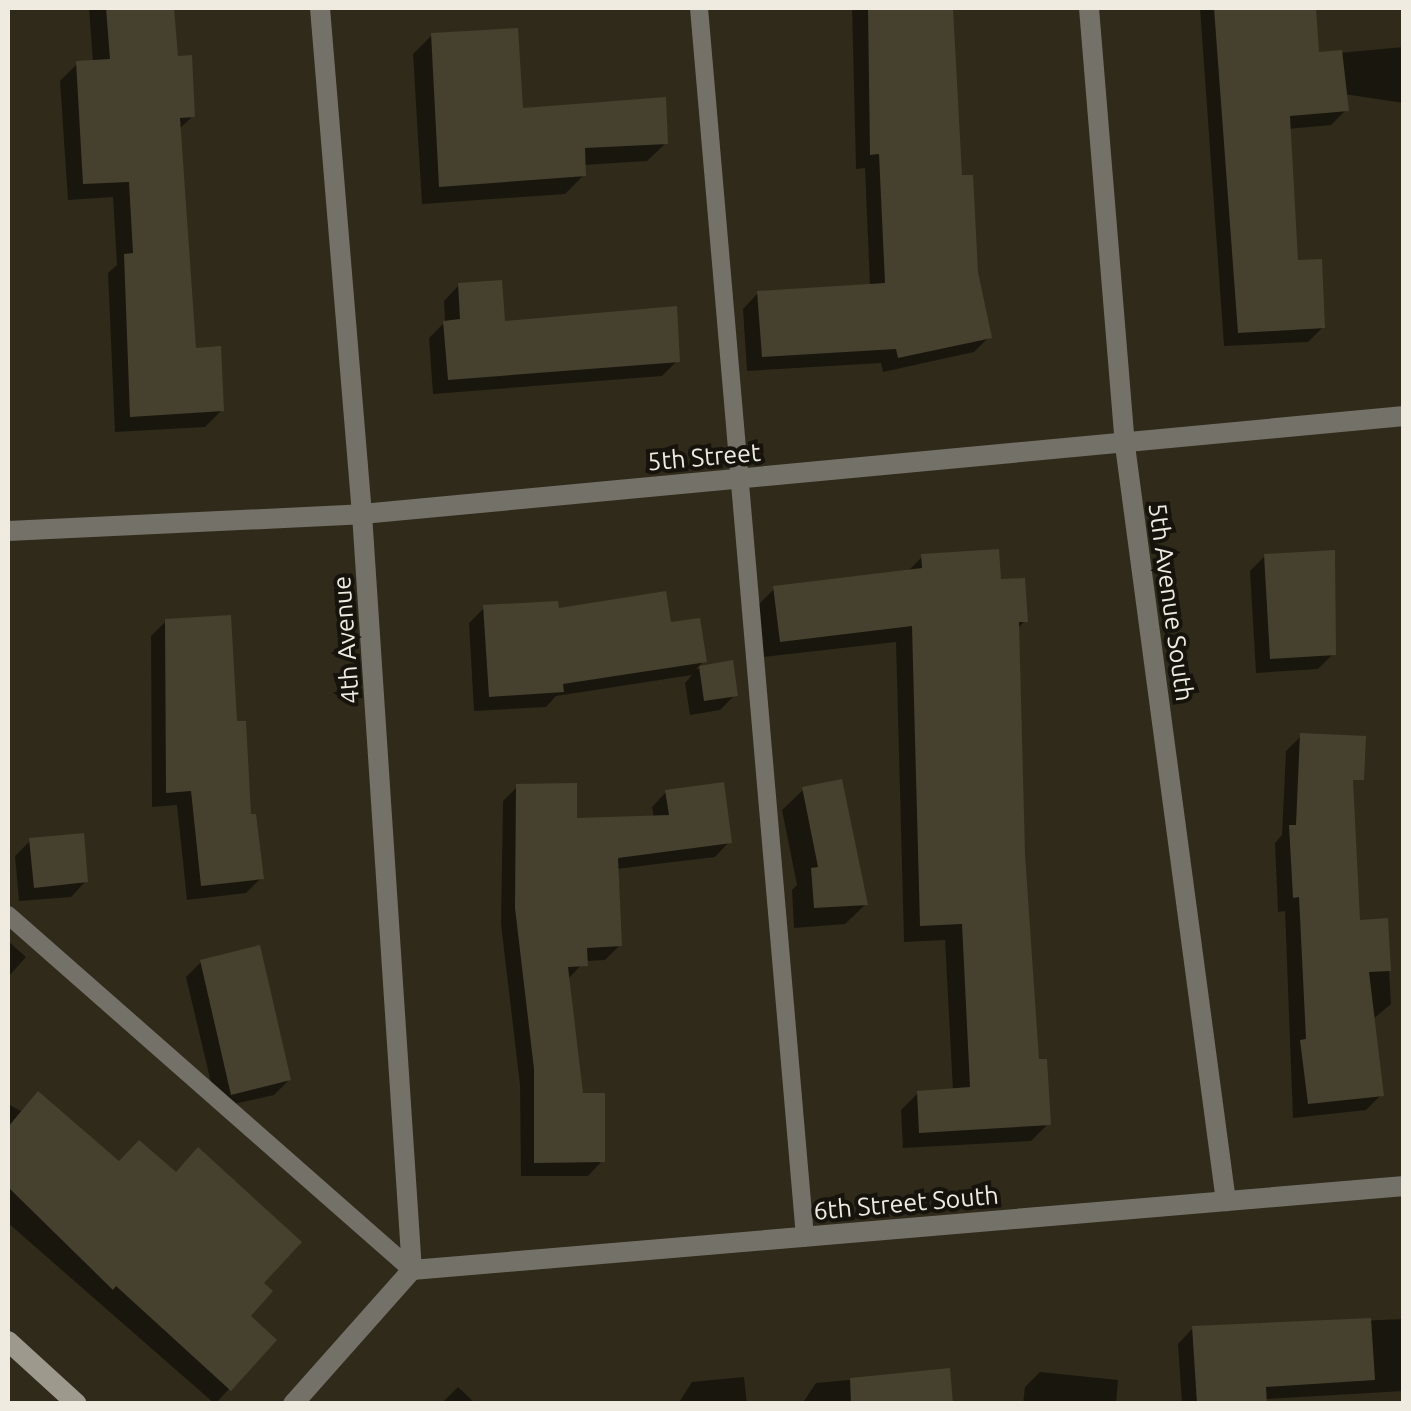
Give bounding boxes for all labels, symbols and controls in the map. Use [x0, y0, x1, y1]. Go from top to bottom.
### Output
street label: 5th Street [646, 437, 762, 477]
street label: 5th Avenue South [1142, 501, 1200, 703]
street label: 4th Avenue [327, 575, 365, 705]
street label: 6th Street South [812, 1180, 1000, 1226]

